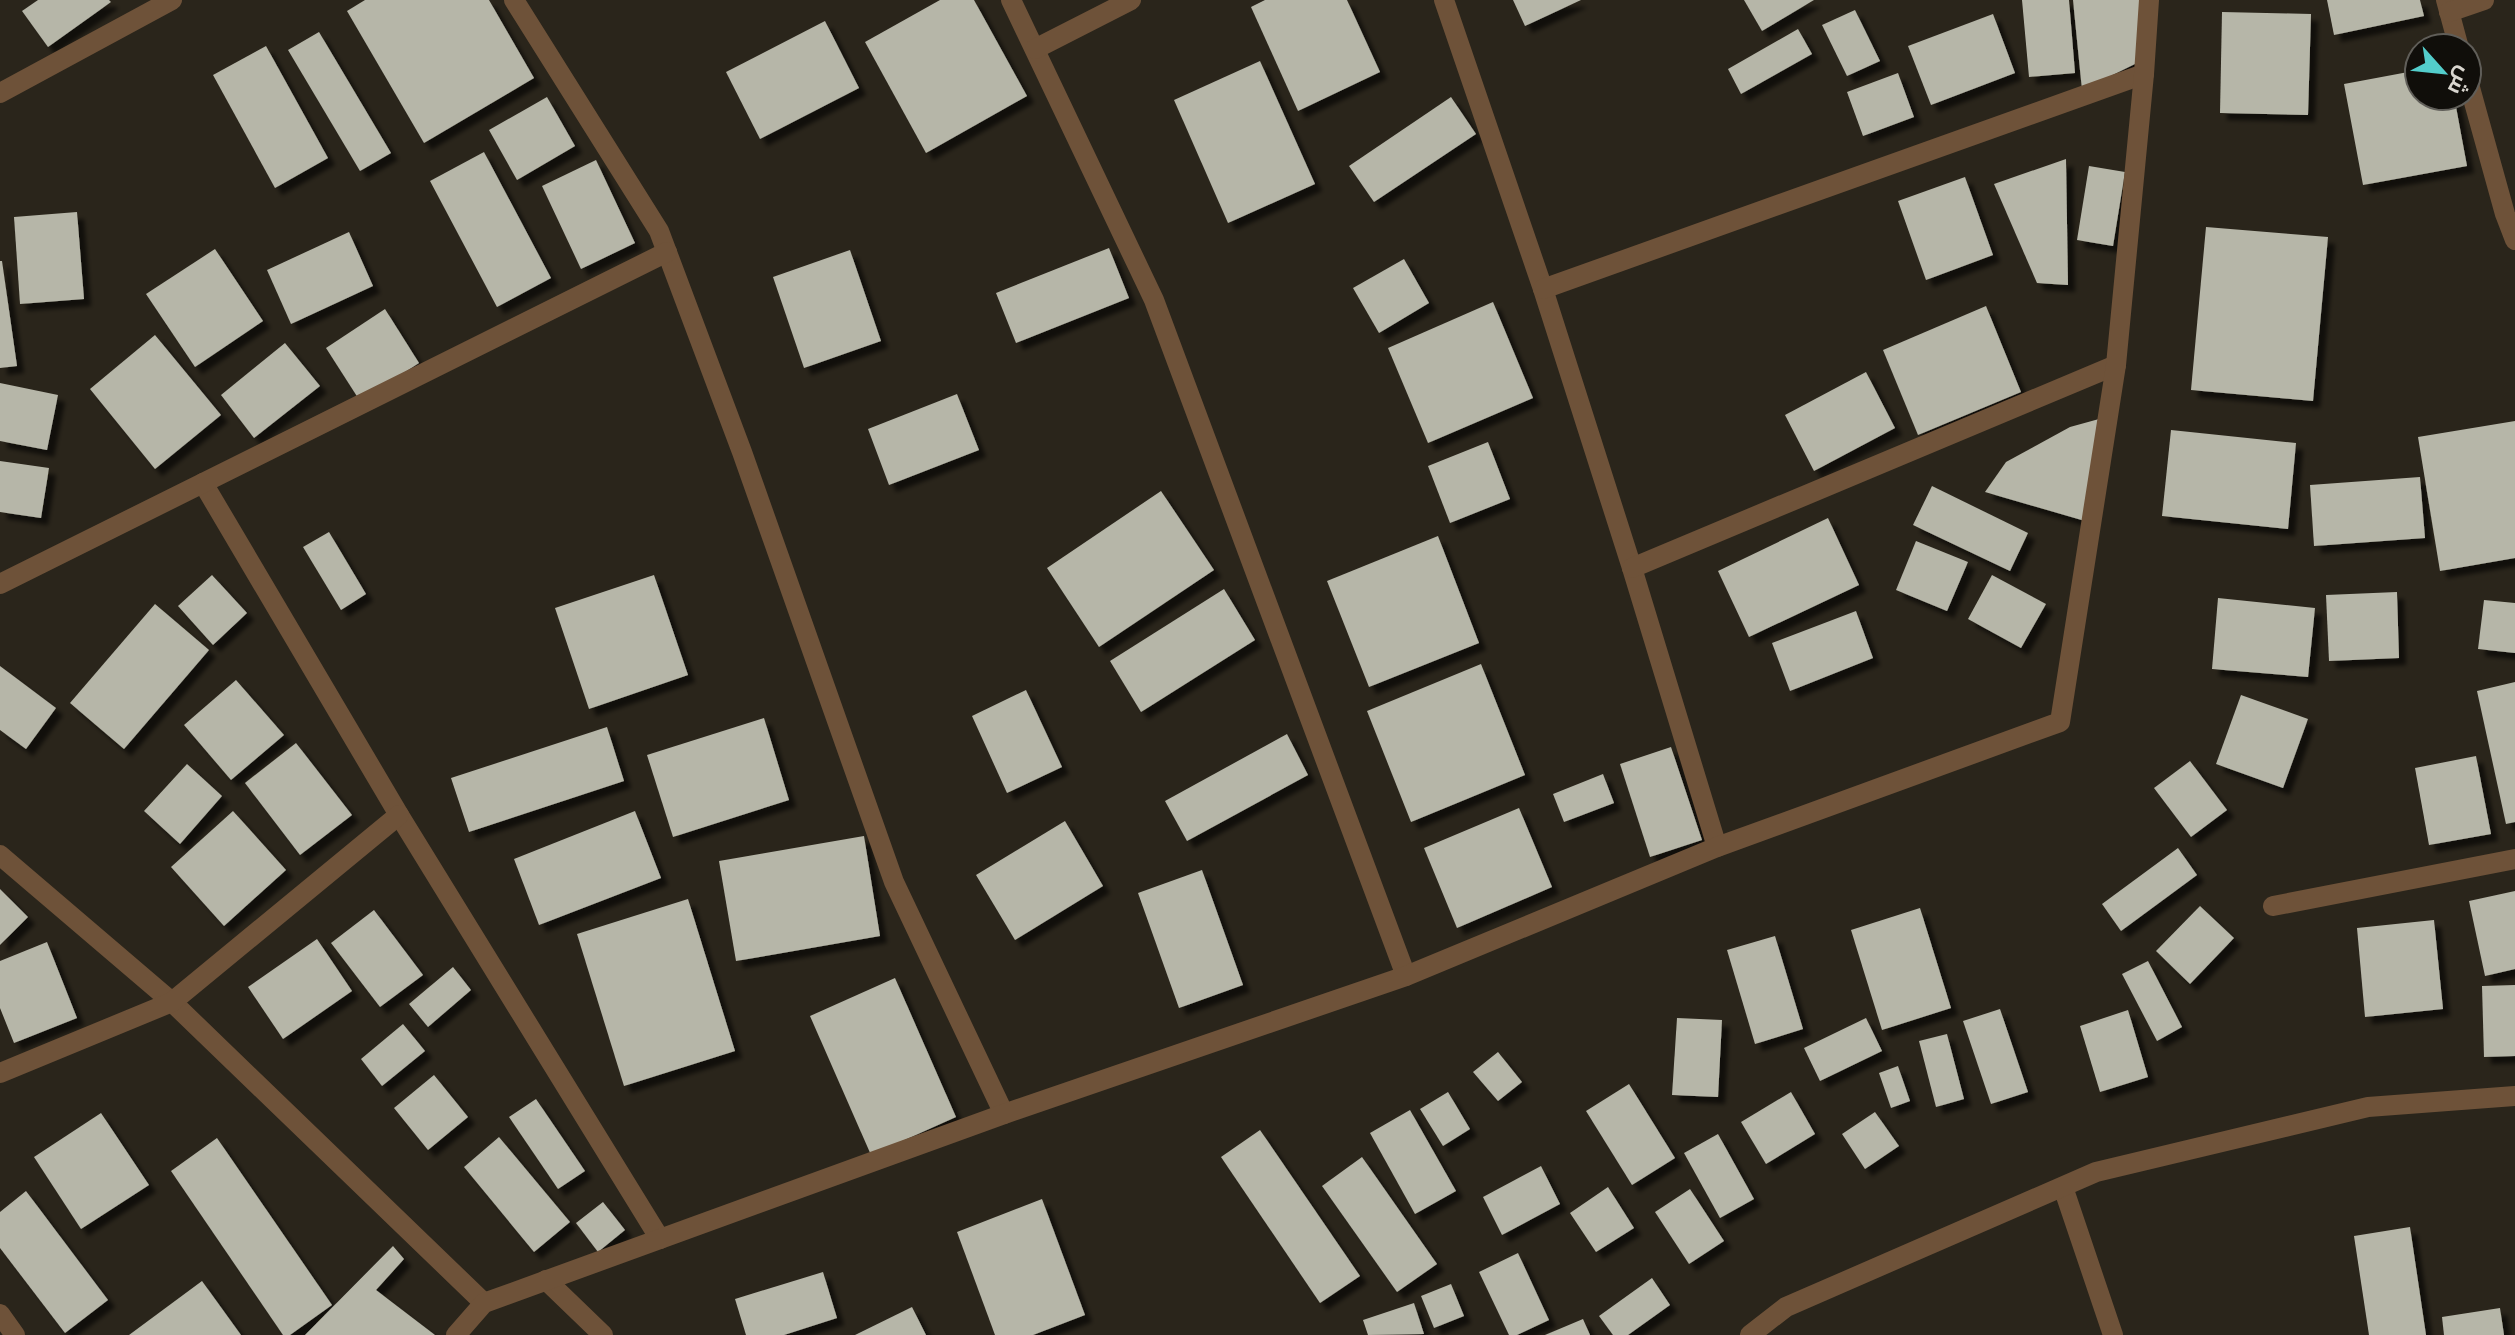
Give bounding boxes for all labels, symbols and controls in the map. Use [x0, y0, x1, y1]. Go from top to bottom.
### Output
north arrow [2403, 32, 2483, 112]
text: ش [2442, 62, 2480, 100]

